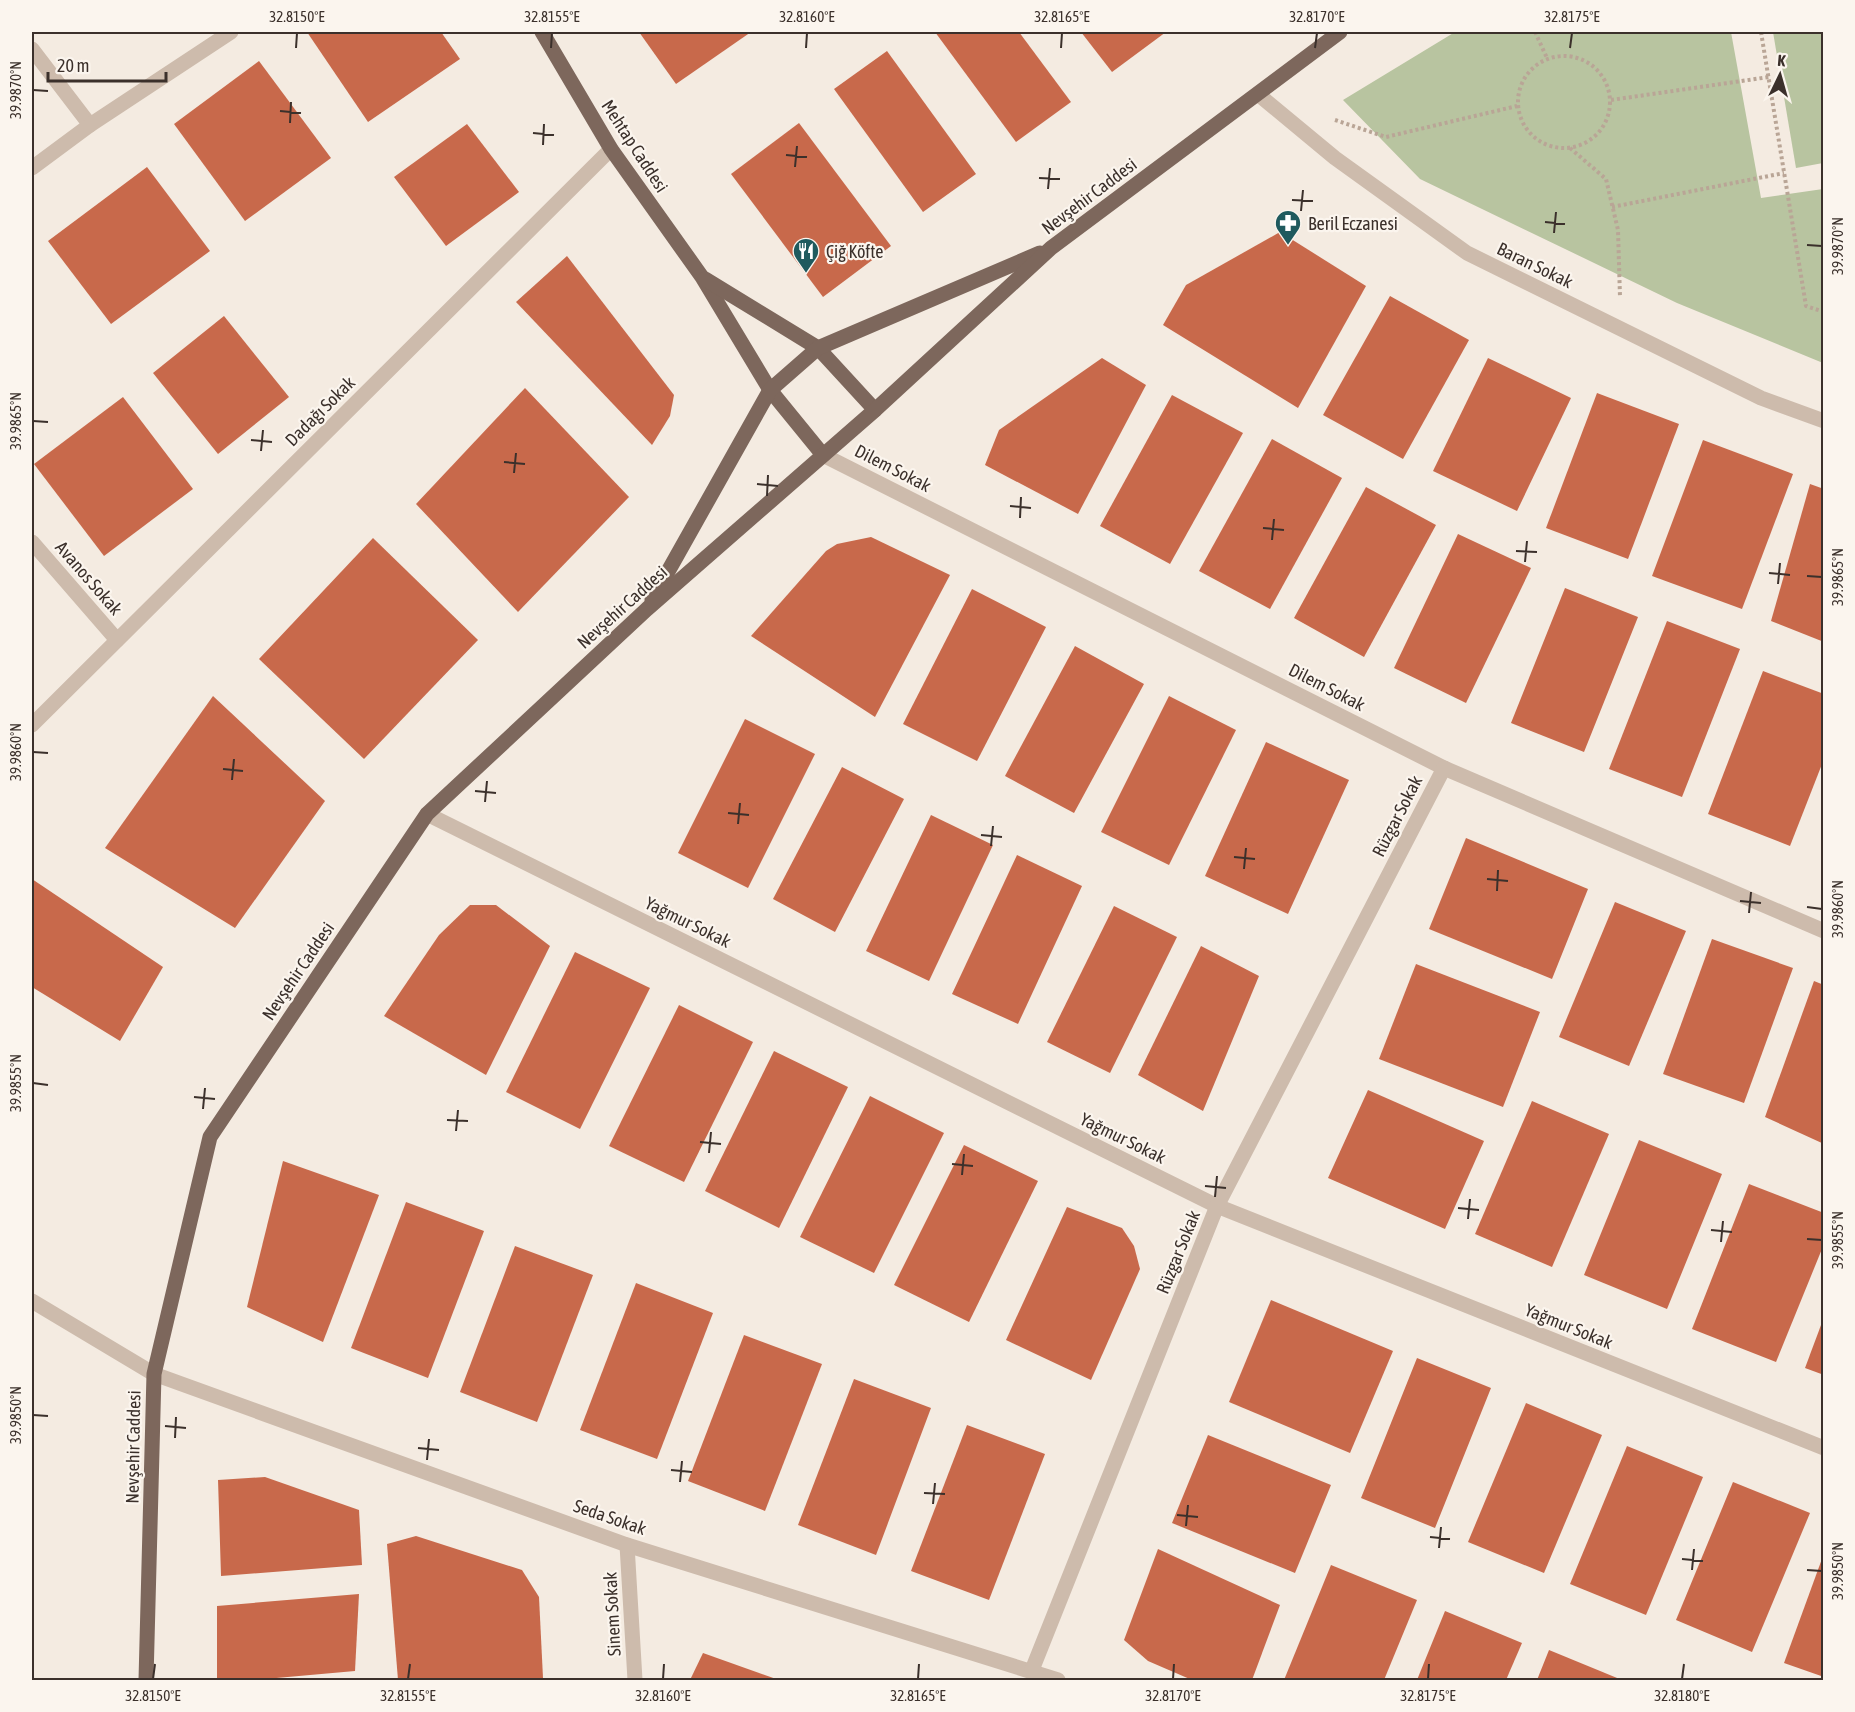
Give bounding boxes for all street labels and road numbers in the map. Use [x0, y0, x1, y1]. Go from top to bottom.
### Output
street label: Mehtap Caddesi [597, 96, 673, 196]
street label: Nevşehir Caddesi [1037, 153, 1141, 239]
street label: Baran Sokak [1494, 238, 1576, 292]
street label: Dadağı Sokak [281, 372, 359, 450]
street label: Dilem Sokak [851, 440, 935, 496]
street label: Avanos Sokak [51, 537, 127, 619]
street label: Nevşehir Caddesi [573, 561, 671, 653]
street label: Dilem Sokak [1285, 659, 1369, 715]
street label: Rüzgar Sokak [1368, 772, 1426, 860]
street label: Yağmur Sokak [642, 892, 734, 952]
street label: Nevşehir Caddesi [258, 918, 338, 1024]
street label: Yağmur Sokak [1077, 1108, 1169, 1168]
street label: Rüzgar Sokak [1152, 1207, 1204, 1297]
street label: Yağmur Sokak [1522, 1299, 1616, 1353]
street label: Nevşehir Caddesi [122, 1390, 144, 1504]
street label: Seda Sokak [571, 1495, 649, 1539]
street label: Sinem Sokak [599, 1571, 625, 1657]

